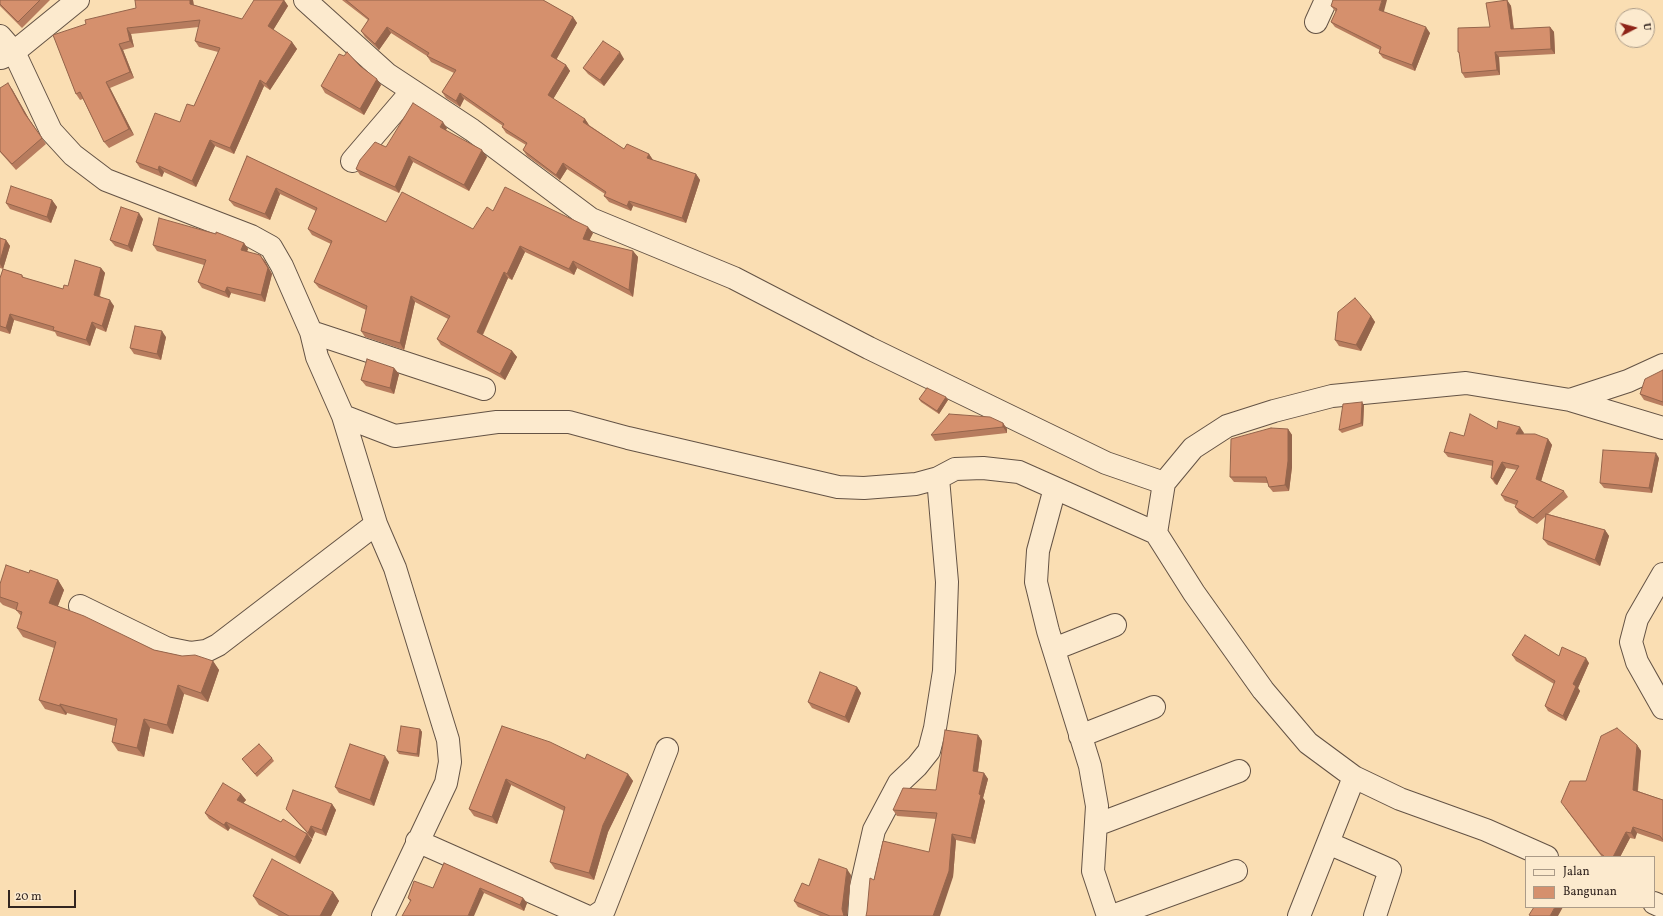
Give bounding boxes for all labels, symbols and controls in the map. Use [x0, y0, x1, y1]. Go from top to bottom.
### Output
north arrow [1615, 8, 1655, 48]
text: U [1639, 22, 1654, 31]
legend [1525, 856, 1655, 908]
text: Jalan [1563, 864, 1590, 880]
scale bar [10, 882, 78, 908]
text: Bangunan [1563, 884, 1617, 900]
text: 20 m [15, 889, 42, 905]

